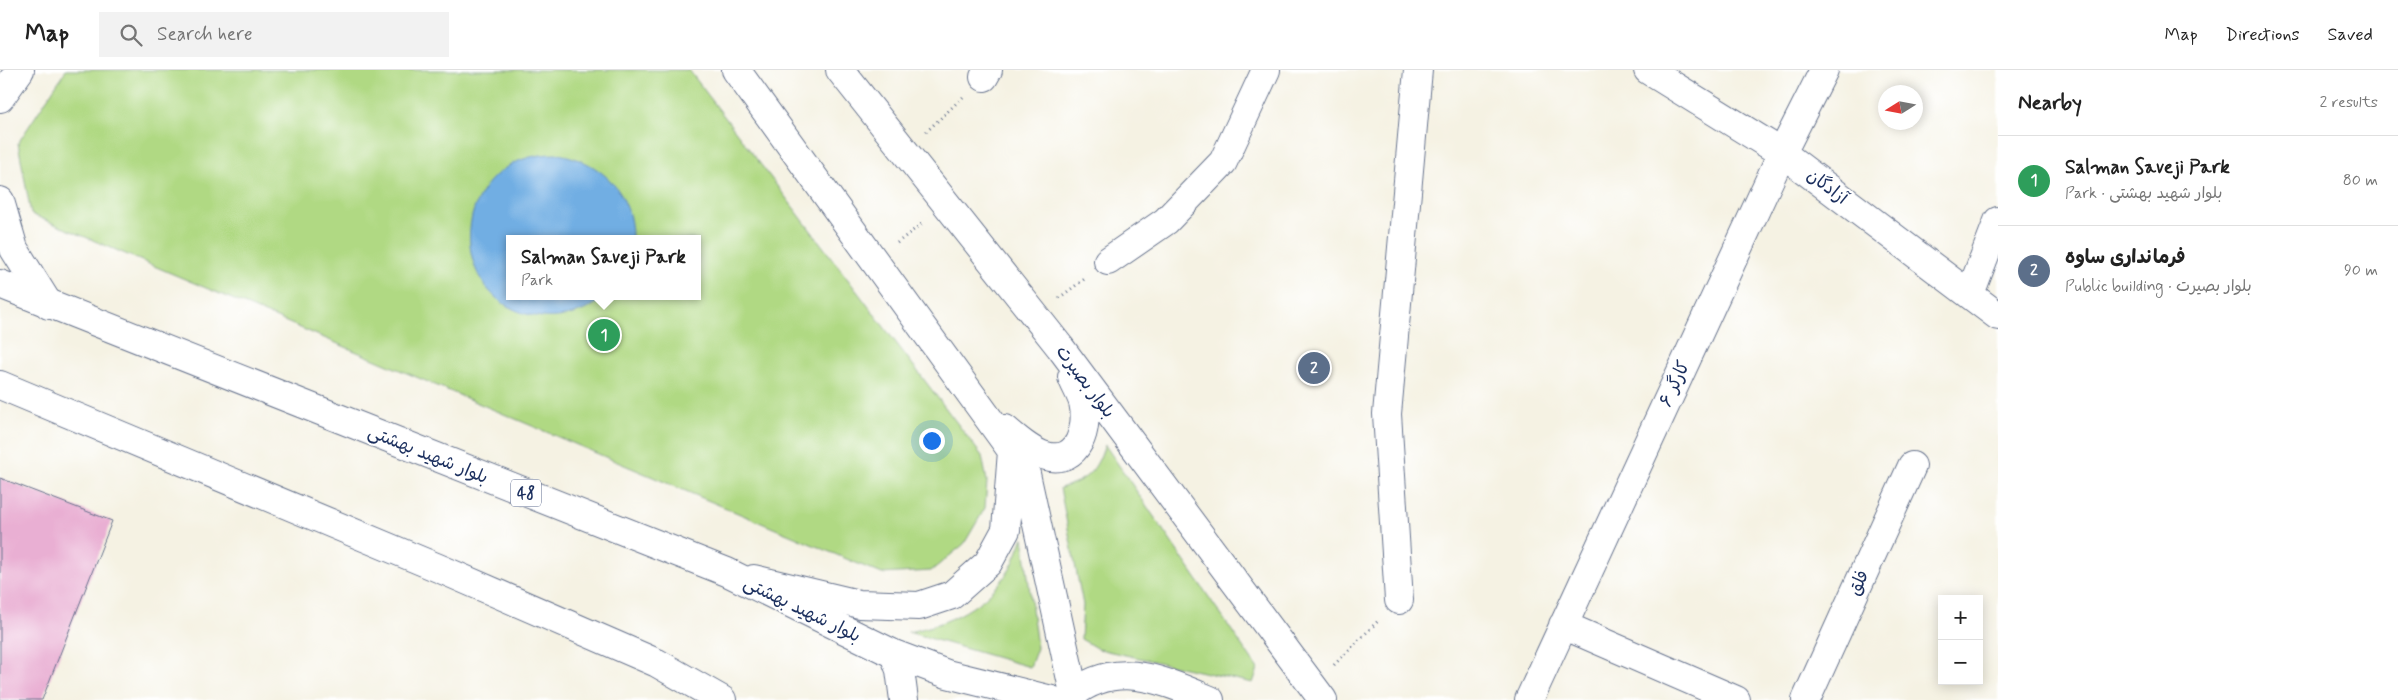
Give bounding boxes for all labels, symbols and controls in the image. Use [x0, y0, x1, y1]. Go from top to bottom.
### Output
search box [99, 12, 449, 57]
text: Map [25, 19, 69, 50]
icon: search [117, 21, 145, 49]
text: Search here [157, 22, 253, 47]
text: Map [2165, 23, 2198, 47]
text: Directions [2226, 23, 2300, 47]
text: Saved [2328, 23, 2373, 47]
north arrow [1878, 85, 1923, 130]
text: Nearby [2018, 89, 2082, 117]
text: 2 results [2320, 92, 2378, 113]
text: Salman Saveji Park [2065, 155, 2230, 180]
street label: آزادگان [1801, 164, 1854, 211]
text: 1 [2030, 170, 2038, 191]
text: 80 m [2343, 170, 2378, 191]
text: Park · بلوار شهید بهشتی [2065, 183, 2222, 204]
popup [506, 235, 701, 300]
text: Salman Saveji Park [521, 245, 686, 270]
text: فرمانداری ساوه [2065, 245, 2185, 270]
text: 2 [2030, 260, 2038, 281]
text: 90 m [2344, 260, 2378, 281]
text: Park [521, 270, 553, 291]
text: Public building · بلوار بصیرت [2065, 276, 2252, 297]
pin: 1 [588, 316, 620, 354]
street label: بلوار بصیرت [1050, 341, 1120, 423]
pin: 2 [1298, 349, 1330, 387]
street label: کارگر ۶ [1654, 357, 1696, 411]
street label: بلوار شهید بهشتی [364, 420, 492, 490]
your location [919, 428, 945, 454]
road number: 48 [511, 479, 541, 506]
street label: فلق [1843, 566, 1875, 600]
street label: بلوار شهید بهشتی [740, 571, 864, 649]
map controls [1938, 595, 1983, 685]
button: + [1938, 595, 1983, 640]
button: − [1938, 640, 1983, 685]

